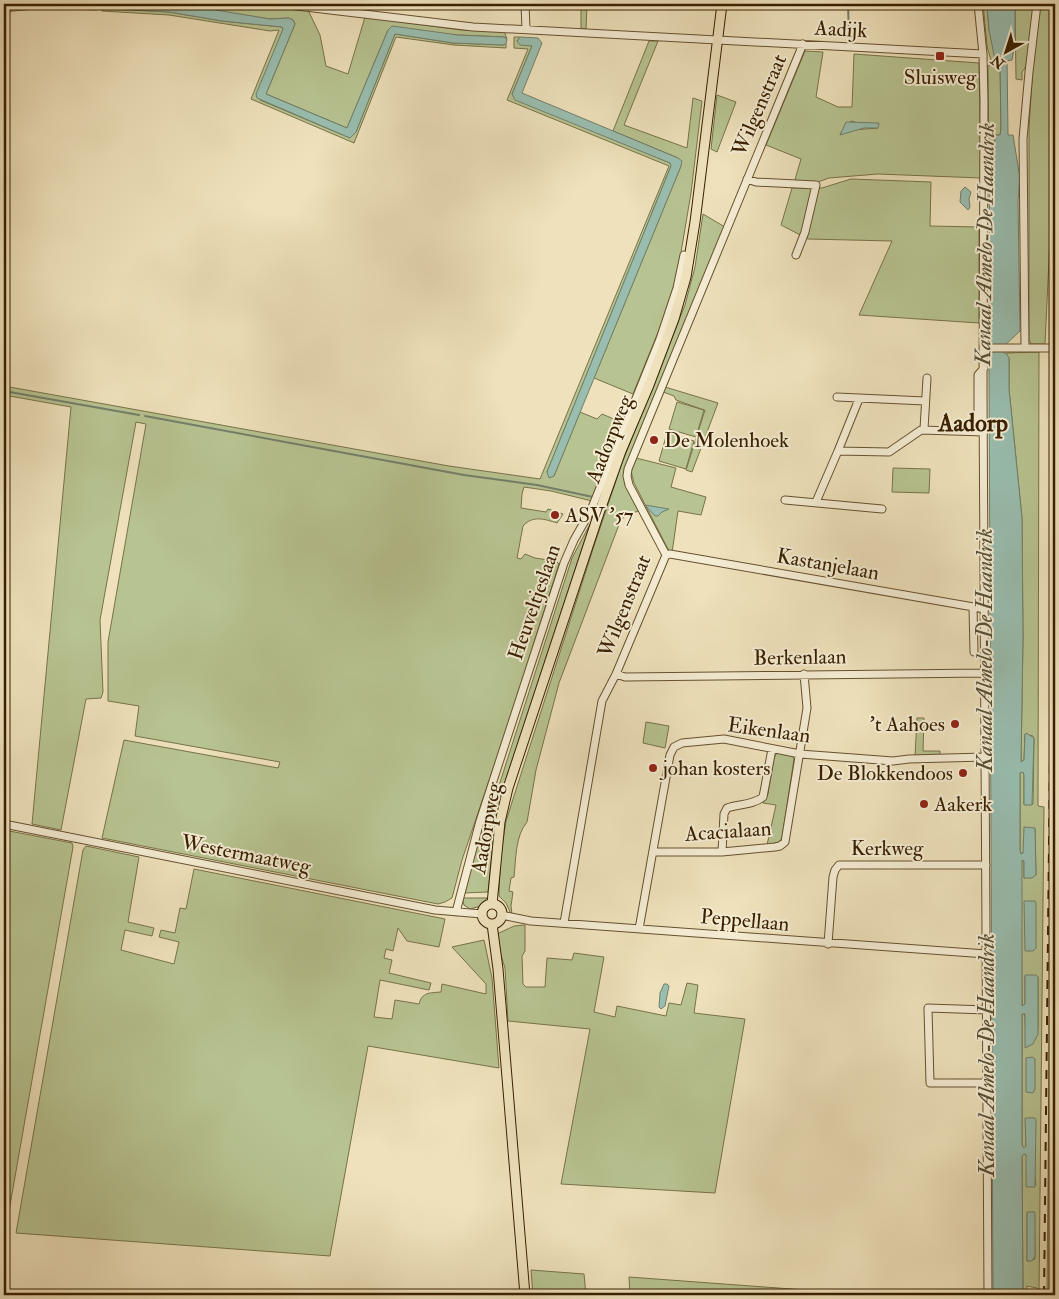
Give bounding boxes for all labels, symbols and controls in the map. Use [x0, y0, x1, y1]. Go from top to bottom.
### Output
street label: Aadijk [813, 15, 868, 44]
north arrow [982, 28, 1032, 78]
street label: Wilgenstraat [726, 50, 793, 161]
marker: Sluisweg [934, 50, 946, 62]
text: N [988, 51, 1009, 73]
place label: Sluisweg [904, 64, 977, 91]
water label: Kanaal Almelo-De Haandrik [969, 122, 1001, 367]
street label: Aadorpweg [579, 391, 640, 488]
district label: Aadorp [937, 408, 1008, 439]
place label: De Molenhoek [664, 427, 789, 454]
marker: De Molenhoek [648, 434, 660, 446]
place label: ASV '57 [564, 502, 634, 529]
marker: ASV '57 [549, 509, 561, 521]
water label: Kanaal Almelo-De Haandrik [971, 528, 999, 773]
street label: Heuveltjeslaan [502, 541, 567, 664]
street label: Kastanjelaan [774, 542, 882, 587]
street label: Wilgenstraat [591, 551, 657, 662]
street label: Berkenlaan [753, 643, 847, 672]
street label: Eikenlaan [726, 711, 812, 750]
place label: 't Aahoes [870, 711, 945, 738]
marker: 't Aahoes [949, 718, 961, 730]
place label: johan kosters [659, 755, 770, 782]
place label: De Blokkendoos [817, 760, 953, 787]
marker: johan kosters [647, 762, 659, 774]
marker: De Blokkendoos [957, 767, 969, 779]
street label: Aadorpweg [465, 779, 508, 877]
place label: Aakerk [933, 791, 992, 818]
marker: Aakerk [918, 798, 930, 810]
street label: Acacialaan [683, 815, 772, 848]
street label: Westermaatweg [178, 829, 313, 880]
street label: Kerkweg [851, 835, 924, 862]
street label: Peppellaan [699, 903, 791, 938]
water label: Kanaal Almelo-De Haandrik [973, 933, 1001, 1178]

